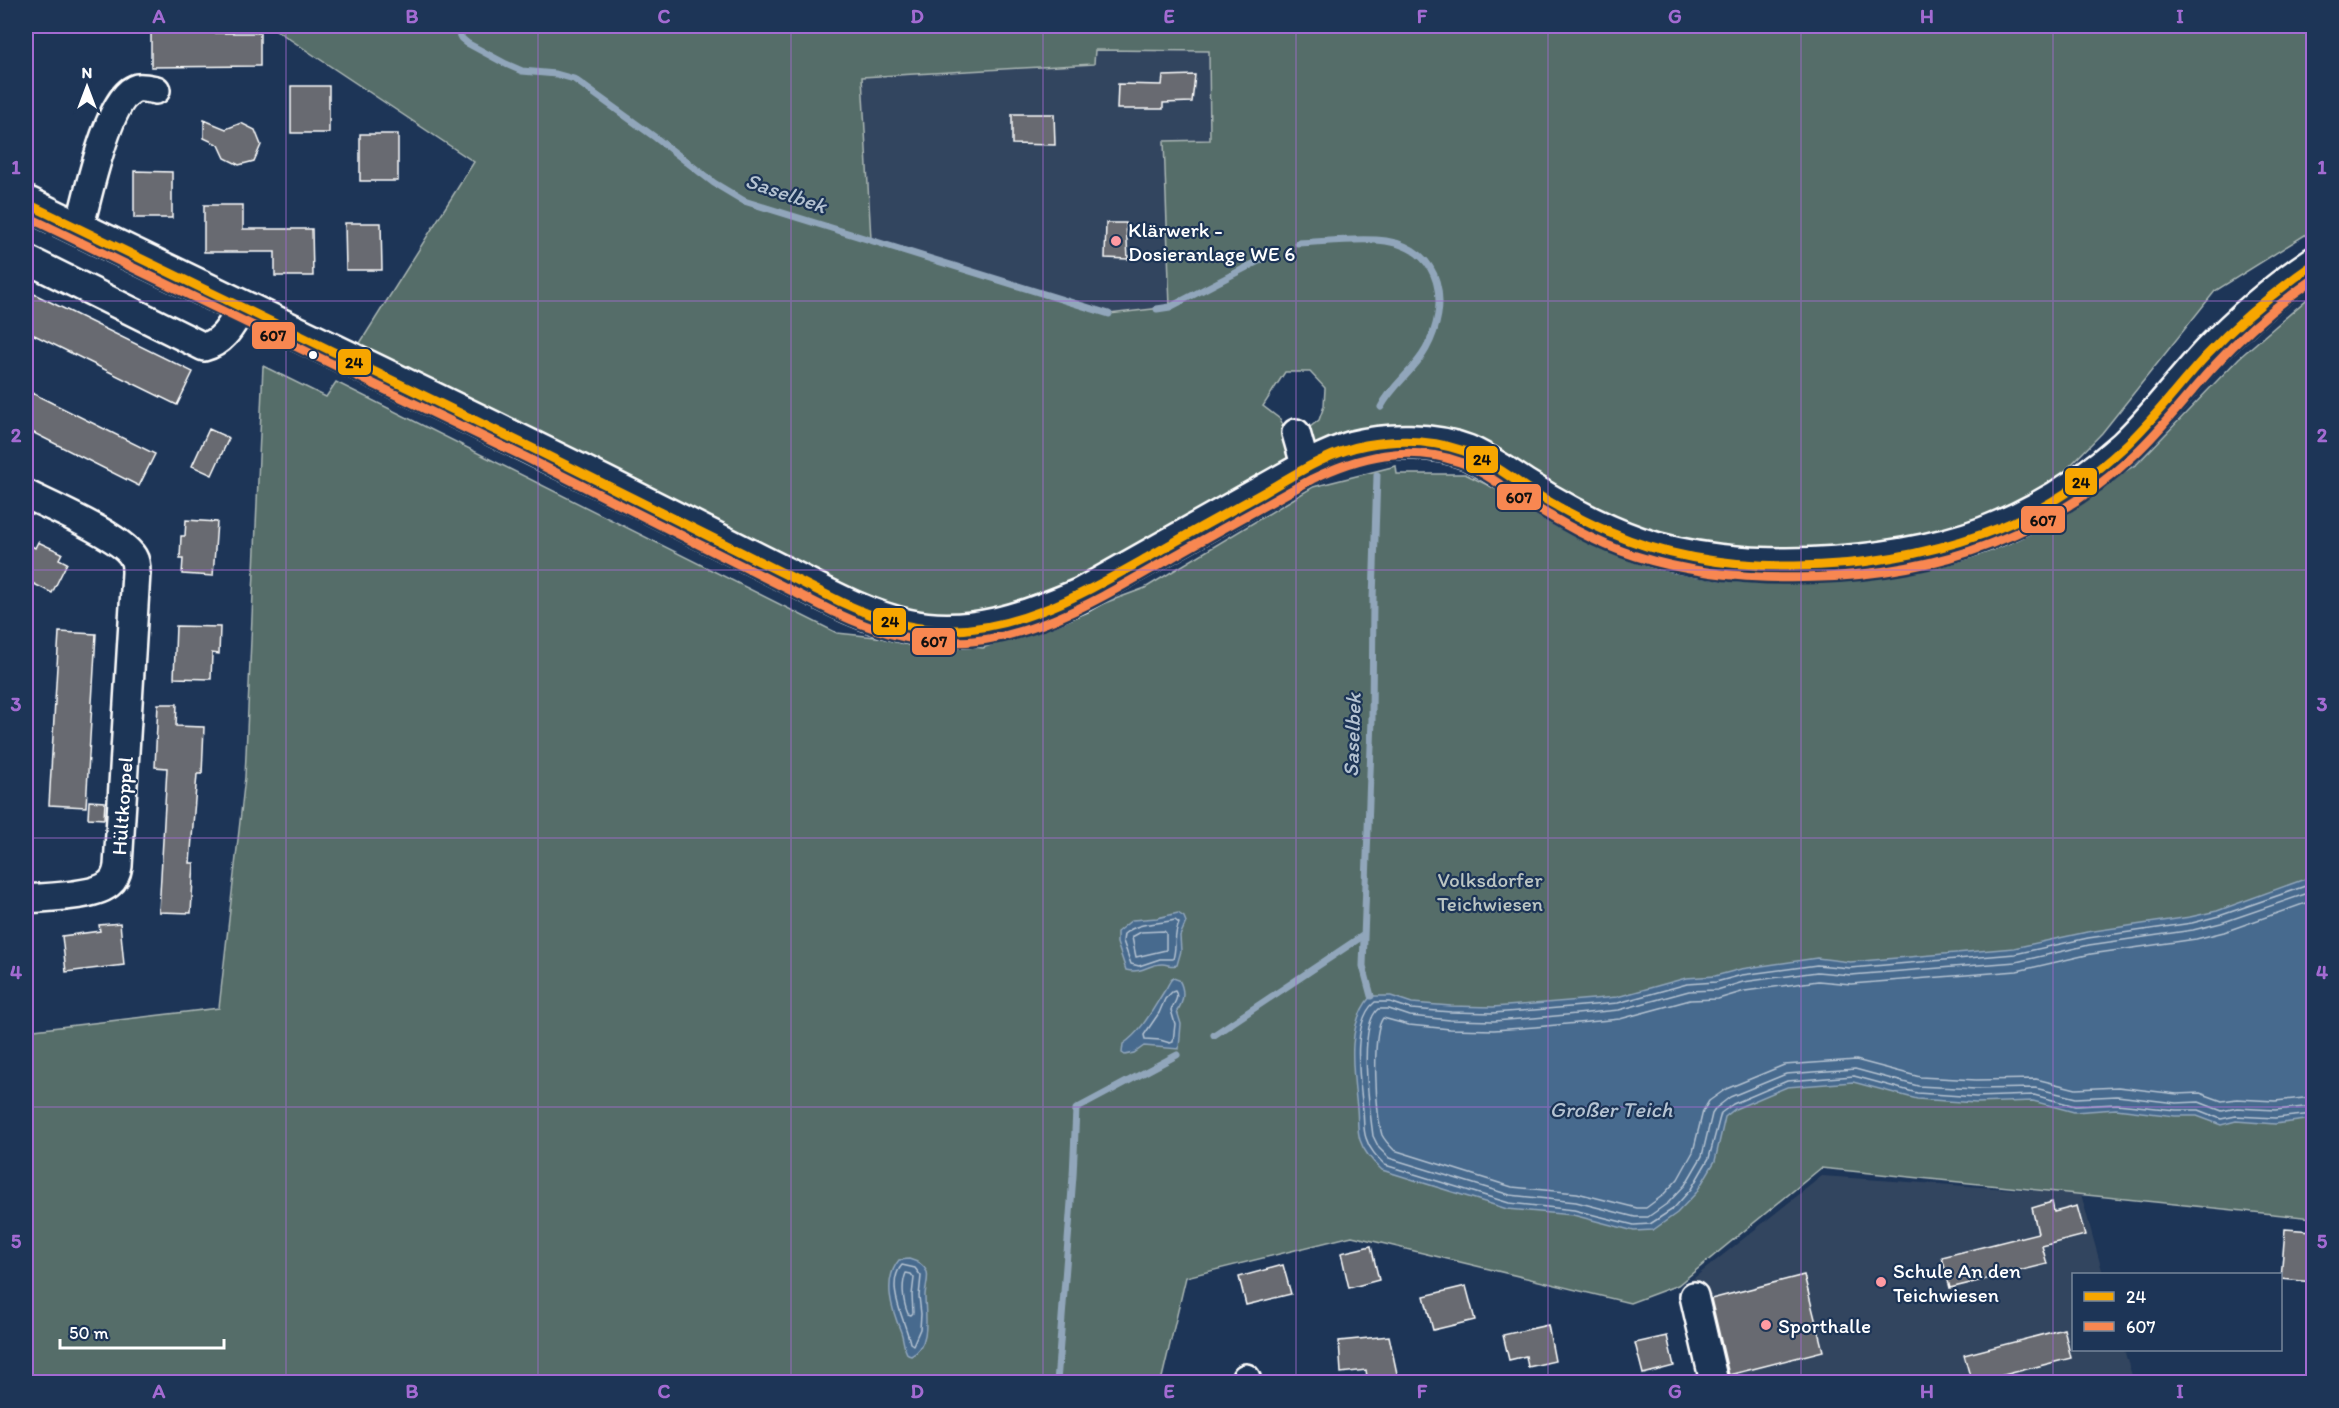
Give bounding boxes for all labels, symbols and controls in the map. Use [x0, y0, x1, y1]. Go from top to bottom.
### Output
text: A [152, 4, 166, 28]
text: B [406, 4, 419, 28]
text: C [658, 4, 671, 28]
text: D [910, 4, 924, 28]
text: E [1163, 4, 1175, 28]
text: F [1417, 4, 1428, 28]
text: G [1668, 4, 1682, 28]
text: H [1920, 4, 1934, 28]
text: I [2176, 4, 2184, 28]
north arrow [57, 57, 117, 117]
text: N [82, 63, 92, 82]
text: 1 [11, 155, 21, 179]
text: 1 [2317, 155, 2327, 179]
water label: Saselbek [742, 167, 832, 220]
place label: Klärwerk - Dosieranlage WE 6 [1128, 217, 1295, 266]
marker: Klärwerk - Dosieranlage WE 6 [1109, 234, 1123, 248]
line badge: 607 [251, 321, 296, 350]
text: 607 [260, 326, 286, 345]
line badge: 24 [337, 348, 372, 376]
unlabelled marker [307, 349, 319, 361]
text: 24 [345, 353, 363, 372]
text: 2 [11, 423, 22, 447]
text: 2 [2317, 423, 2328, 447]
line badge: 24 [1465, 445, 1499, 474]
text: 24 [1473, 450, 1491, 469]
line badge: 24 [2064, 467, 2098, 496]
text: 24 [2072, 473, 2090, 492]
line badge: 607 [1496, 483, 1542, 511]
text: 607 [1506, 488, 1532, 507]
line badge: 607 [2020, 505, 2066, 534]
text: 607 [2030, 511, 2056, 530]
line badge: 24 [872, 607, 907, 636]
text: 24 [881, 612, 899, 631]
line badge: 607 [911, 627, 956, 656]
text: 607 [921, 632, 947, 651]
water label: Saselbek [1337, 691, 1367, 777]
text: 3 [11, 692, 22, 716]
text: 3 [2317, 692, 2328, 716]
street label: Hültkoppel [106, 756, 138, 856]
park label: Volksdorfer Teichwiesen [1437, 867, 1543, 916]
text: 4 [10, 960, 22, 984]
text: 4 [2316, 960, 2328, 984]
water label: Großer Teich [1549, 1096, 1673, 1123]
text: 5 [11, 1229, 22, 1253]
text: 5 [2317, 1229, 2328, 1253]
place label: Schule An den Teichwiesen [1893, 1258, 2021, 1307]
legend [2072, 1273, 2282, 1351]
marker: Schule An den Teichwiesen [1874, 1275, 1888, 1289]
text: 24 [2126, 1286, 2146, 1308]
scale bar [60, 1312, 224, 1350]
place label: Sporthalle [1778, 1313, 1871, 1338]
text: 607 [2126, 1316, 2156, 1338]
marker: Sporthalle [1759, 1318, 1773, 1332]
text: 50 m [69, 1322, 109, 1344]
text: A [152, 1379, 166, 1403]
text: B [406, 1379, 419, 1403]
text: C [658, 1379, 671, 1403]
text: D [910, 1379, 924, 1403]
text: E [1163, 1379, 1175, 1403]
text: F [1417, 1379, 1428, 1403]
text: G [1668, 1379, 1682, 1403]
text: H [1920, 1379, 1934, 1403]
text: I [2176, 1379, 2184, 1403]

